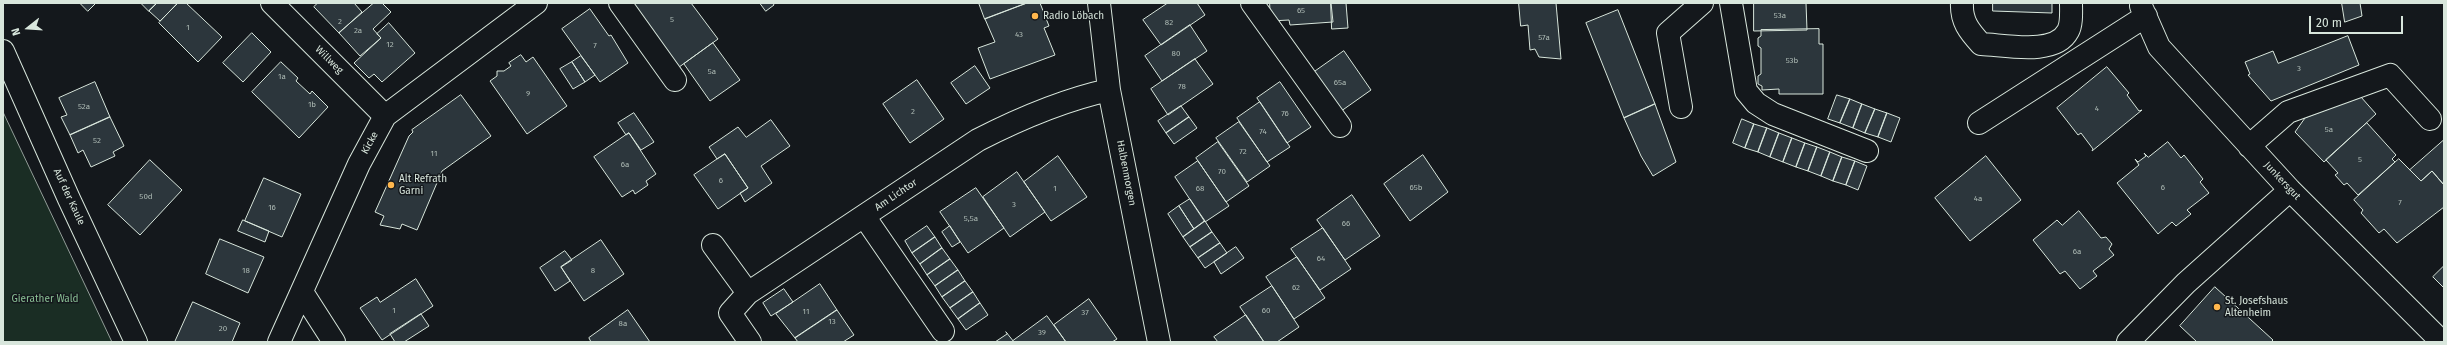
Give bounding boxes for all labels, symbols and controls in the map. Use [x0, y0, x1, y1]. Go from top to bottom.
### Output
house number: 65 [1297, 6, 1305, 16]
north arrow [8, 8, 48, 48]
scale bar [2311, 8, 2405, 34]
place label: Radio Löbach [1043, 10, 1104, 22]
marker: Radio Löbach [1030, 11, 1040, 21]
house number: 53a [1774, 11, 1786, 21]
house number: 5 [670, 15, 674, 25]
text: 20 m [2316, 16, 2342, 30]
house number: 2 [338, 17, 342, 27]
house number: 82 [1165, 18, 1173, 28]
house number: 1 [186, 23, 190, 33]
text: N [9, 26, 23, 37]
house number: 2a [354, 26, 362, 36]
house number: 43 [1015, 30, 1023, 40]
house number: 57a [1538, 33, 1550, 43]
house number: 12 [386, 40, 394, 50]
house number: 7 [593, 41, 597, 51]
street label: Willweg [312, 43, 346, 77]
house number: 80 [1172, 49, 1180, 59]
house number: 53b [1786, 56, 1798, 66]
house number: 3 [2297, 64, 2301, 74]
house number: 5a [708, 67, 716, 77]
house number: 1a [278, 72, 286, 82]
house number: 65a [1334, 78, 1346, 88]
house number: 78 [1178, 82, 1186, 92]
house number: 9 [526, 89, 530, 99]
house number: 1b [308, 100, 316, 110]
house number: 52a [78, 102, 90, 112]
house number: 4 [2095, 104, 2099, 114]
house number: 2 [911, 107, 915, 117]
house number: 76 [1281, 109, 1289, 119]
house number: 5a [2325, 125, 2333, 135]
house number: 74 [1259, 127, 1267, 137]
street label: Kicke [359, 130, 381, 156]
house number: 52 [93, 136, 101, 146]
street label: Halbenmorgen [1114, 139, 1138, 207]
house number: 72 [1239, 147, 1247, 157]
house number: 11 [431, 149, 437, 159]
house number: 5 [2358, 155, 2362, 165]
street label: Junkersgut [2261, 159, 2303, 203]
house number: 6a [621, 160, 629, 170]
street label: Auf der Kaule [51, 167, 87, 227]
house number: 70 [1218, 167, 1226, 177]
place label: Alt Refrath Garni [399, 173, 447, 196]
house number: 6 [719, 176, 723, 186]
street label: Am Lichtor [873, 176, 919, 214]
marker: Alt Refrath Garni [386, 180, 396, 190]
house number: 65b [1410, 183, 1422, 193]
house number: 6 [2161, 183, 2165, 193]
house number: 1 [1053, 184, 1057, 194]
house number: 68 [1196, 184, 1204, 194]
house number: 50d [139, 192, 153, 202]
house number: 4a [1974, 194, 1982, 204]
house number: 7 [2398, 198, 2402, 208]
house number: 3 [1012, 200, 1016, 210]
house number: 16 [268, 203, 276, 213]
house number: 5,5a [964, 214, 978, 224]
house number: 66 [1342, 219, 1350, 229]
house number: 6a [2073, 247, 2081, 257]
house number: 64 [1317, 254, 1325, 264]
house number: 18 [242, 266, 250, 276]
house number: 8 [591, 266, 595, 276]
house number: 62 [1292, 283, 1300, 293]
park label: Gierather Wald [11, 293, 79, 305]
place label: St. Josefshaus Altenheim [2225, 295, 2288, 318]
marker: St. Josefshaus Altenheim [2212, 302, 2222, 312]
house number: 1 [392, 306, 396, 316]
house number: 60 [1262, 306, 1270, 316]
house number: 11 [803, 307, 809, 317]
house number: 37 [1081, 308, 1089, 318]
house number: 13 [828, 317, 836, 327]
house number: 8a [619, 319, 627, 329]
house number: 20 [219, 324, 227, 334]
house number: 39 [1038, 328, 1046, 338]

